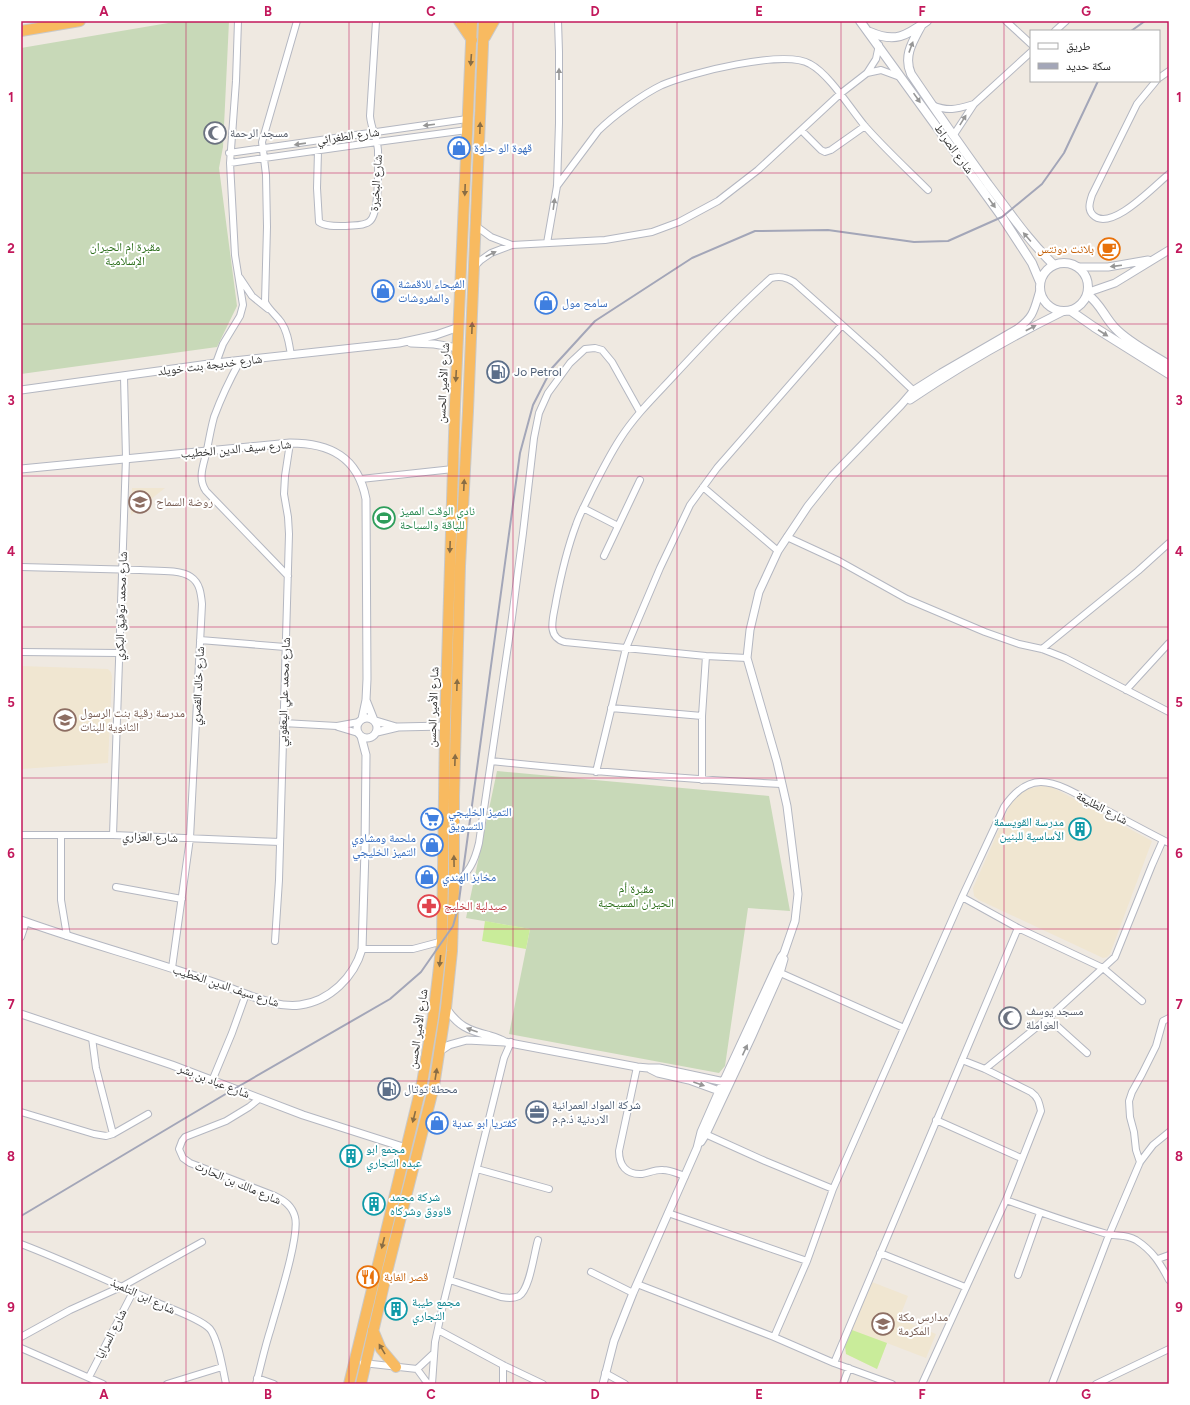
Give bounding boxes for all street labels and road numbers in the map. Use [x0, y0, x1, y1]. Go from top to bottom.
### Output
street label: شارع الصراط [931, 122, 977, 177]
street label: شارع الطغرائي [316, 125, 381, 150]
street label: شارع البخيرة [367, 154, 386, 212]
street label: شارع الأمير الحسن [434, 342, 453, 424]
street label: شارع خديجة بنت خويلد [157, 352, 263, 379]
street label: شارع سيف الدين الخطيب [180, 437, 292, 462]
street label: شارع محمد توفيق البكري [112, 551, 133, 661]
street label: شارع محمد علي اليعقوبي [275, 637, 296, 747]
street label: شارع خالد القصري [189, 646, 210, 726]
street label: شارع الأمير الحسن [425, 666, 442, 748]
street label: شارع الطليعة [1073, 789, 1130, 828]
street label: شارع العزاري [122, 829, 178, 848]
street label: شارع سيف الدين الخطيب [171, 962, 281, 1011]
street label: شارع الأمير الحسن [405, 988, 432, 1070]
street label: شارع عباد بن بشر [175, 1061, 252, 1102]
street label: شارع مالك بن الحارث [192, 1159, 283, 1208]
street label: شارع ابن التلميذ [108, 1275, 178, 1318]
street label: شارع السرايا [93, 1307, 130, 1362]

